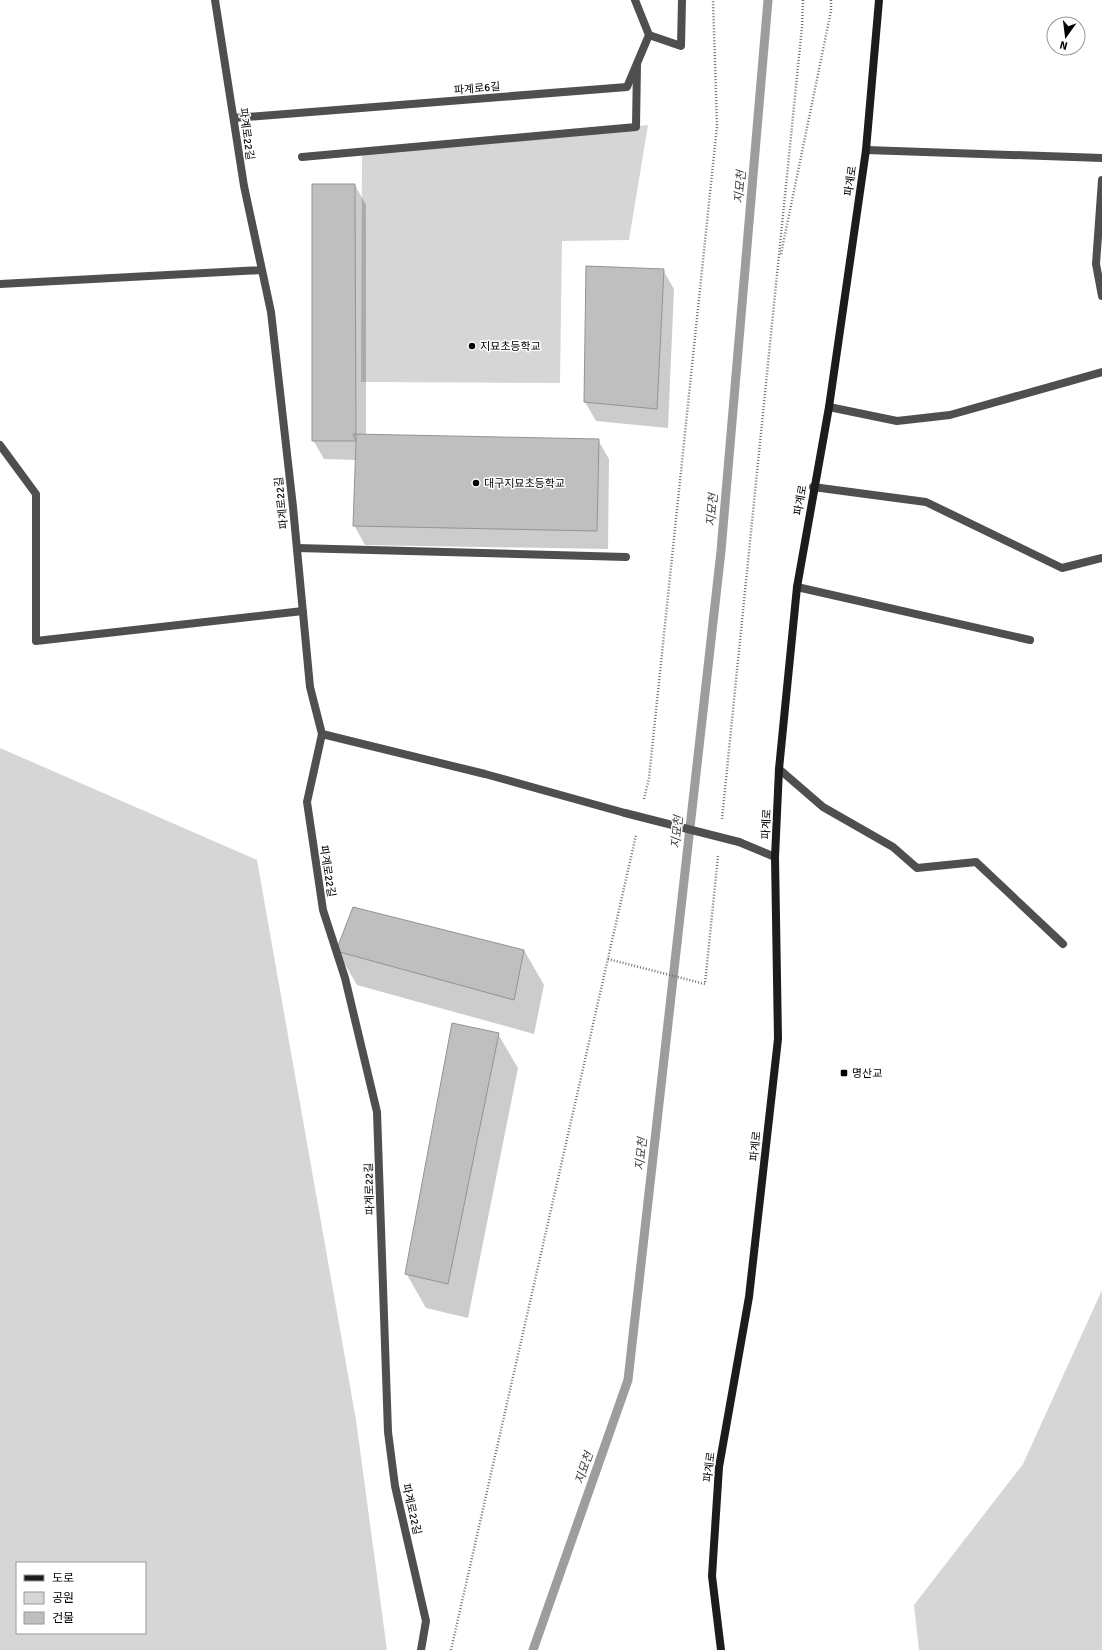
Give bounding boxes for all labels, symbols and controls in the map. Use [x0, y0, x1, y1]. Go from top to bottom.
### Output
north arrow [1046, 16, 1086, 56]
text: N [1058, 38, 1069, 52]
street label: 파계로6길 [453, 80, 501, 97]
street label: 파계로22길 [236, 107, 257, 161]
street label: 파계로 [842, 165, 859, 197]
water label: 지묘천 [732, 168, 750, 204]
place label: 지묘초등학교 [480, 340, 541, 353]
marker: 지묘초등학교 [467, 341, 477, 351]
street label: 파계로22길 [272, 476, 291, 530]
place label: 대구지묘초등학교 [484, 477, 565, 490]
marker: 대구지묘초등학교 [471, 478, 481, 488]
street label: 파계로 [791, 484, 810, 516]
water label: 지묘천 [704, 491, 722, 527]
street label: 파계로 [759, 809, 774, 840]
water label: 지묘천 [668, 813, 687, 849]
street label: 파계로22길 [317, 844, 338, 898]
place label: 명산교 [852, 1067, 882, 1080]
marker: 명산교 [839, 1068, 849, 1078]
street label: 파계로 [747, 1130, 764, 1162]
water label: 지묘천 [632, 1135, 651, 1171]
street label: 파계로22길 [362, 1163, 377, 1215]
water label: 지묘천 [572, 1448, 598, 1486]
street label: 파계로 [701, 1451, 718, 1483]
street label: 파계로22길 [399, 1482, 424, 1536]
legend [16, 1562, 146, 1634]
text: 도로 [52, 1571, 74, 1586]
text: 공원 [52, 1591, 74, 1606]
text: 건물 [52, 1611, 74, 1626]

